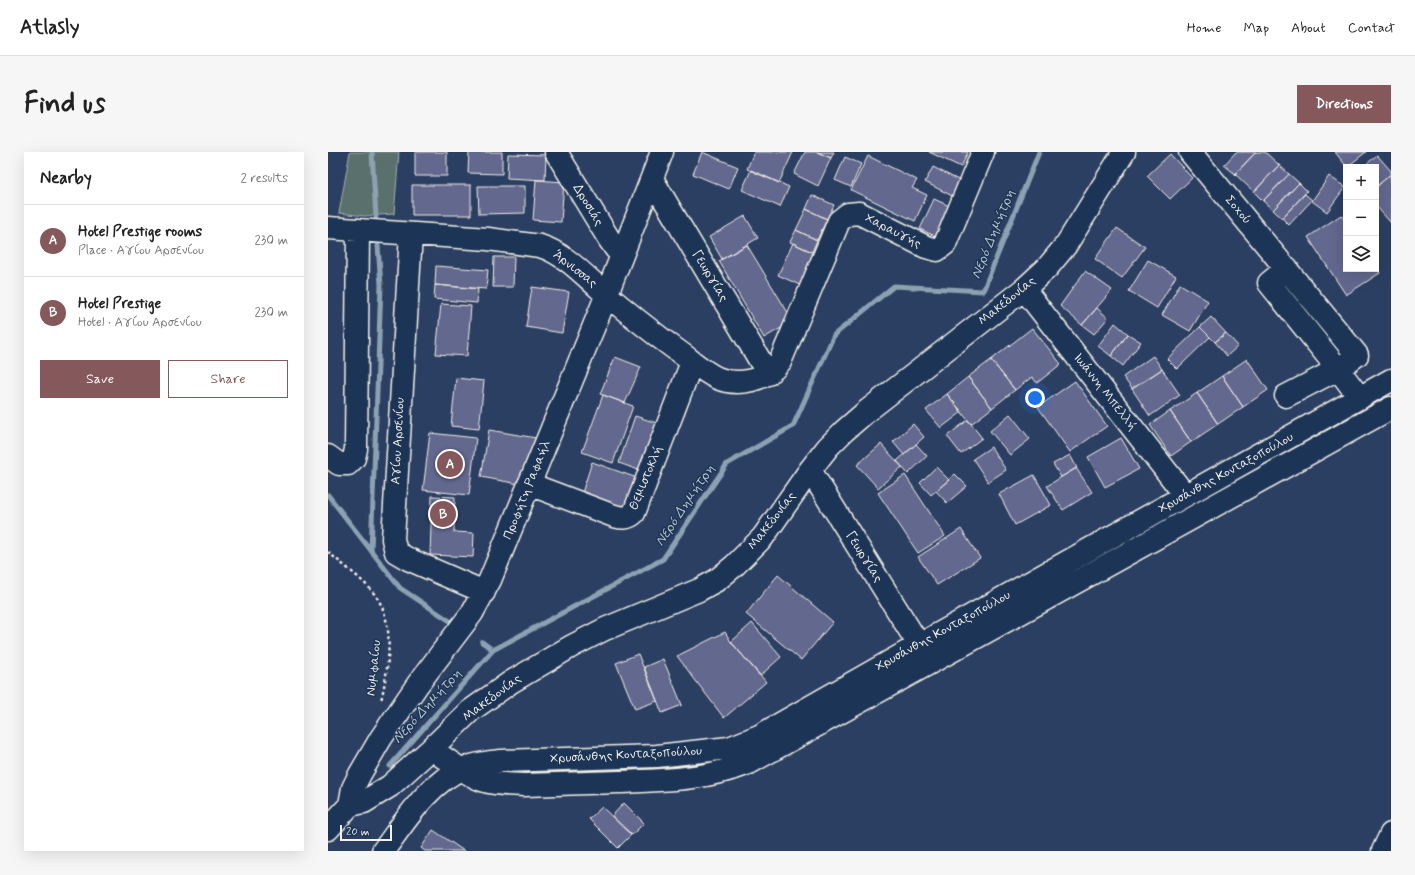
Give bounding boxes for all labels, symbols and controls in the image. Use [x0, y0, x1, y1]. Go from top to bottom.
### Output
text: Atlasly [20, 15, 79, 40]
text: Home [1187, 19, 1221, 37]
text: Map [1243, 19, 1269, 37]
text: About [1291, 19, 1326, 37]
text: Contact [1348, 19, 1395, 37]
button: Directions [1297, 85, 1391, 123]
text: Find us [24, 86, 105, 123]
map controls [1343, 164, 1379, 272]
button: + [1343, 164, 1379, 200]
text: Nearby [40, 167, 92, 189]
text: 2 results [241, 170, 288, 187]
street label: Δροσιάς [569, 181, 607, 229]
water label: Νερό Δημήτρη [967, 187, 1019, 281]
street label: Σοχού [1221, 192, 1255, 228]
button: − [1343, 200, 1379, 236]
street label: Χαραυγής [862, 210, 924, 253]
text: Hotel Prestige rooms [78, 222, 202, 242]
text: A [49, 232, 57, 249]
text: 230 m [254, 232, 288, 249]
button: layers [1343, 236, 1379, 272]
text: Place · Αγίου Αρσενίου [78, 242, 204, 259]
street label: Άρνισσας [549, 246, 601, 292]
street label: Γεωργίας [688, 247, 732, 305]
street label: Μακεδονίας [975, 272, 1040, 329]
text: Hotel Prestige [78, 294, 161, 314]
text: B [49, 304, 57, 321]
text: 230 m [254, 304, 288, 321]
text: Hotel · Αγίου Αρσενίου [78, 314, 202, 331]
street label: Ιωάννη Μπελλή [1069, 350, 1141, 434]
button: Save [40, 360, 160, 398]
button: Share [168, 360, 288, 398]
your location [1025, 388, 1045, 408]
street label: Αγίου Αρσενίου [387, 397, 409, 485]
street label: Χρυσάνθης Κονταξοπούλου [1155, 429, 1297, 517]
street label: Προφήτη Ραφαήλ [499, 438, 555, 542]
street label: Θεμιστοκλή [625, 443, 667, 513]
pin: A [437, 449, 463, 479]
water label: Νερό Δημήτρη [651, 461, 719, 549]
street label: Μακεδονίας [744, 488, 800, 554]
pin: B [430, 499, 456, 529]
street label: Γεωργίας [842, 528, 887, 586]
street label: Χρυσάνθης Κονταξοπούλου [872, 587, 1014, 675]
street label: Νυμφαίου [363, 639, 385, 697]
water label: Νερό Δημήτρη [389, 665, 465, 747]
street label: Μακεδονίας [459, 670, 525, 726]
street label: Χρυσάνθης Κονταξοπούλου [550, 743, 702, 767]
scale bar [340, 823, 392, 842]
text: 20 m [346, 825, 369, 839]

